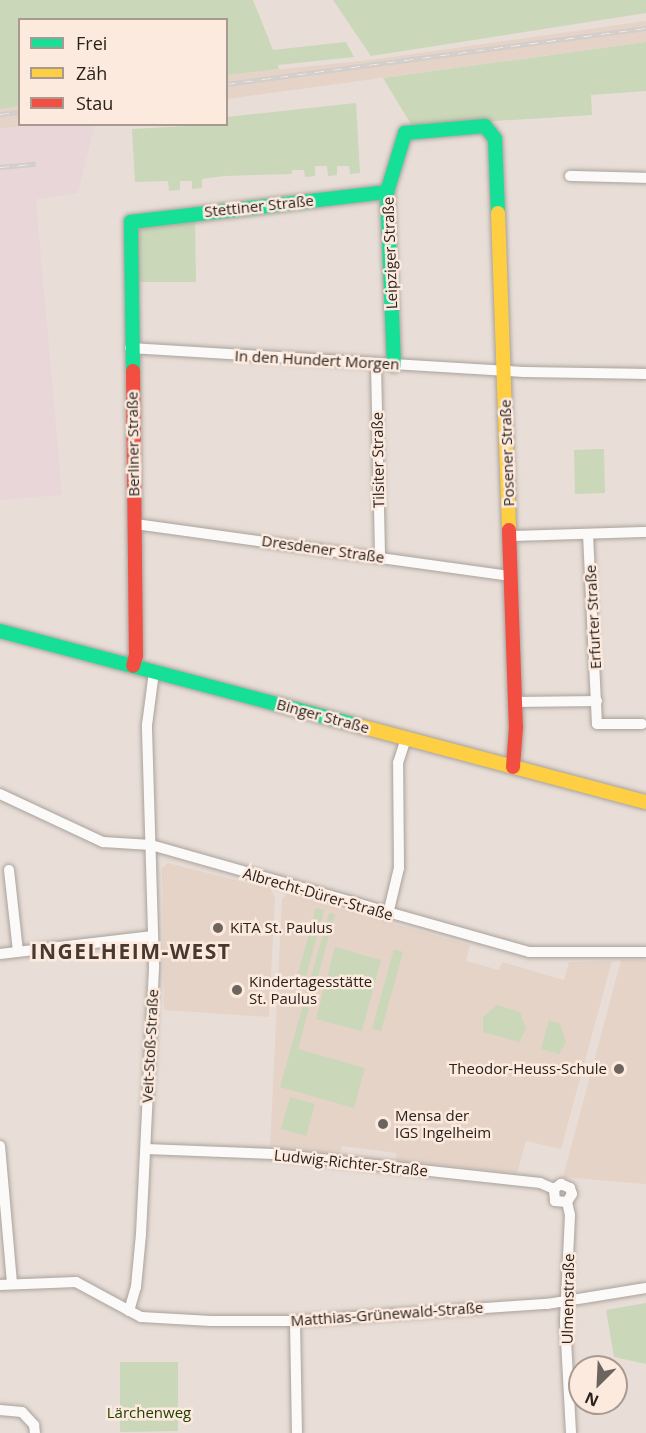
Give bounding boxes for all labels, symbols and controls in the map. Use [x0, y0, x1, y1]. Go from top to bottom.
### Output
legend [18, 18, 228, 126]
text: Frei [76, 31, 107, 55]
text: Zäh [76, 61, 107, 85]
text: Stau [76, 91, 113, 115]
street label: Stettiner Straße [203, 191, 315, 221]
street label: Leipziger Straße [379, 197, 401, 309]
street label: In den Hundert Morgen [234, 347, 400, 373]
street label: Berliner Straße [123, 391, 143, 497]
street label: Posener Straße [496, 399, 518, 507]
street label: Tilsiter Straße [368, 412, 388, 508]
street label: Dresdener Straße [261, 531, 385, 567]
street label: Erfurter Straße [581, 564, 605, 670]
street label: Binger Straße [275, 695, 371, 737]
street label: Albrecht-Dürer-Straße [241, 864, 395, 924]
place label: KiTA St. Paulus [230, 919, 333, 937]
marker: KiTA St. Paulus [211, 921, 225, 935]
district label: INGELHEIM-WEST [31, 938, 231, 964]
place label: Kindertagesstätte St. Paulus [249, 972, 372, 1007]
marker: Kindertagesstätte St. Paulus [230, 983, 244, 997]
street label: Veit-Stoß-Straße [138, 989, 162, 1103]
place label: Theodor-Heuss-Schule [449, 1060, 607, 1078]
marker: Theodor-Heuss-Schule [612, 1062, 626, 1076]
place label: Mensa der IGS Ingelheim [395, 1106, 491, 1141]
marker: Mensa der IGS Ingelheim [376, 1117, 390, 1131]
street label: Ludwig-Richter-Straße [273, 1146, 429, 1180]
street label: Ulmenstraße [558, 1253, 578, 1345]
street label: Matthias-Grünewald-Straße [290, 1298, 484, 1330]
north arrow [568, 1355, 628, 1415]
text: N [581, 1387, 602, 1412]
park label: Lärchenweg [107, 1404, 191, 1422]

